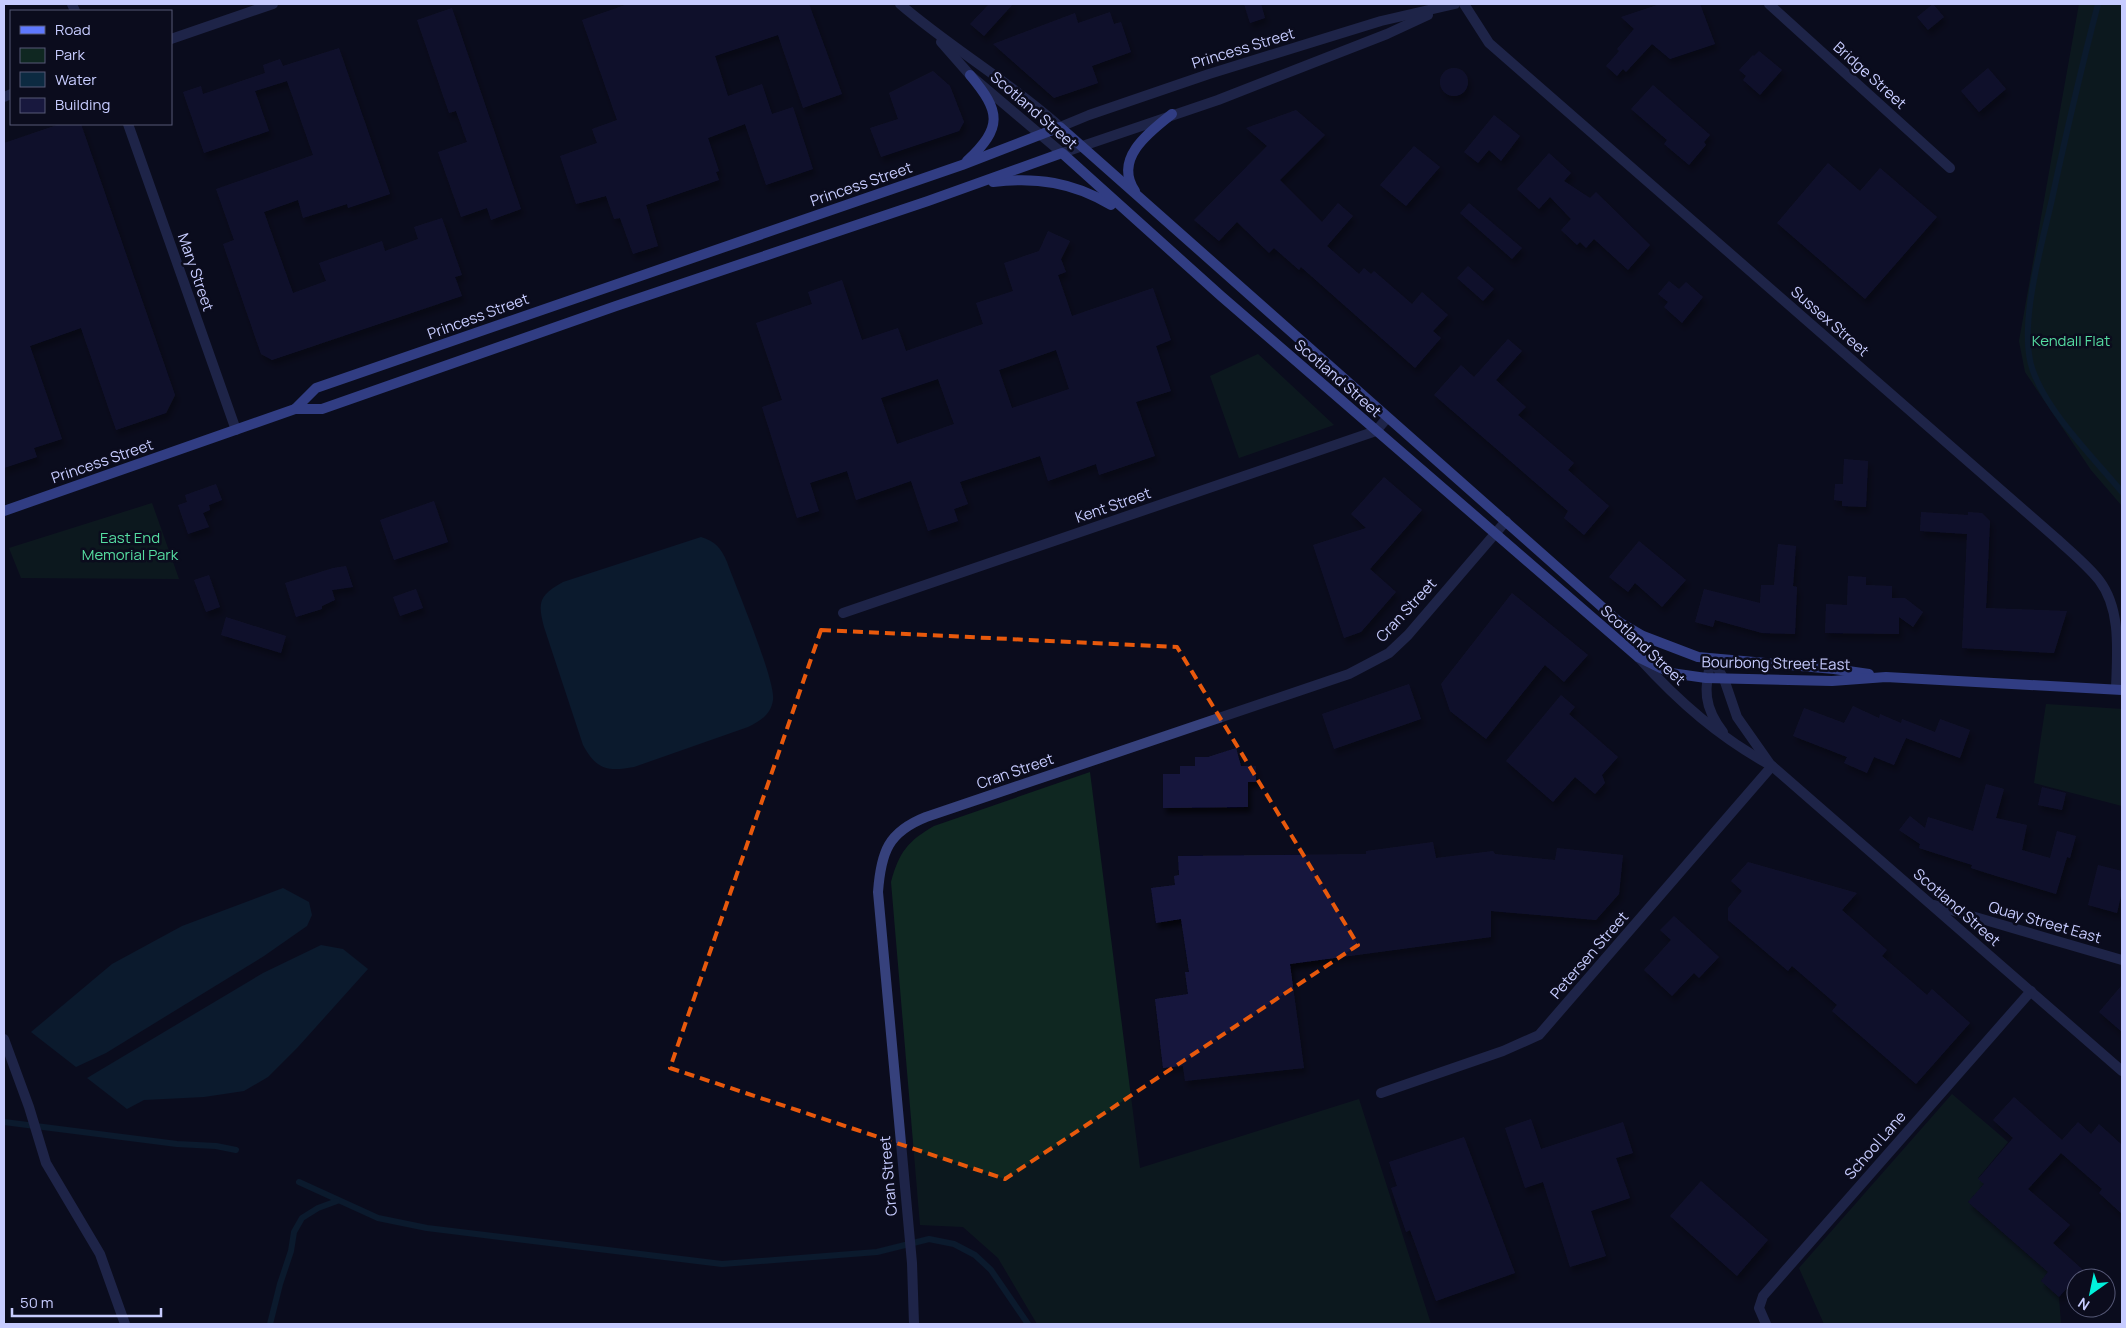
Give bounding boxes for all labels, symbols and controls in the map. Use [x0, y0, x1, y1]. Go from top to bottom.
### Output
legend [10, 10, 172, 125]
text: Road [55, 19, 91, 40]
street label: Princess Street [1189, 22, 1297, 74]
street label: Bridge Street [1829, 37, 1911, 113]
text: Park [55, 44, 85, 65]
street label: Scotland Street [986, 66, 1082, 154]
text: Water [55, 69, 97, 90]
text: Building [55, 94, 110, 115]
street label: Princess Street [807, 157, 915, 211]
street label: Mary Street [173, 230, 219, 314]
street label: Sussex Street [1786, 281, 1874, 361]
street label: Princess Street [424, 288, 532, 344]
park label: Kendall Flat [2032, 330, 2110, 351]
street label: Scotland Street [1290, 334, 1386, 422]
street label: Princess Street [48, 434, 156, 488]
street label: Kent Street [1072, 482, 1154, 528]
park label: East End Memorial Park [82, 527, 179, 565]
street label: Cran Street [1371, 574, 1441, 646]
street label: Scotland Street [1596, 600, 1690, 690]
street label: Bourbong Street East [1701, 651, 1851, 675]
street label: Cran Street [974, 748, 1056, 794]
street label: Scotland Street [1909, 863, 2005, 951]
street label: Quay Street East [1986, 896, 2104, 948]
street label: Petersen Street [1545, 907, 1633, 1003]
street label: School Lane [1839, 1106, 1911, 1184]
street label: Cran Street [874, 1135, 902, 1217]
north arrow [2066, 1268, 2116, 1318]
scale bar [12, 1286, 161, 1318]
text: 50 m [20, 1292, 54, 1313]
text: N [2074, 1294, 2093, 1315]

